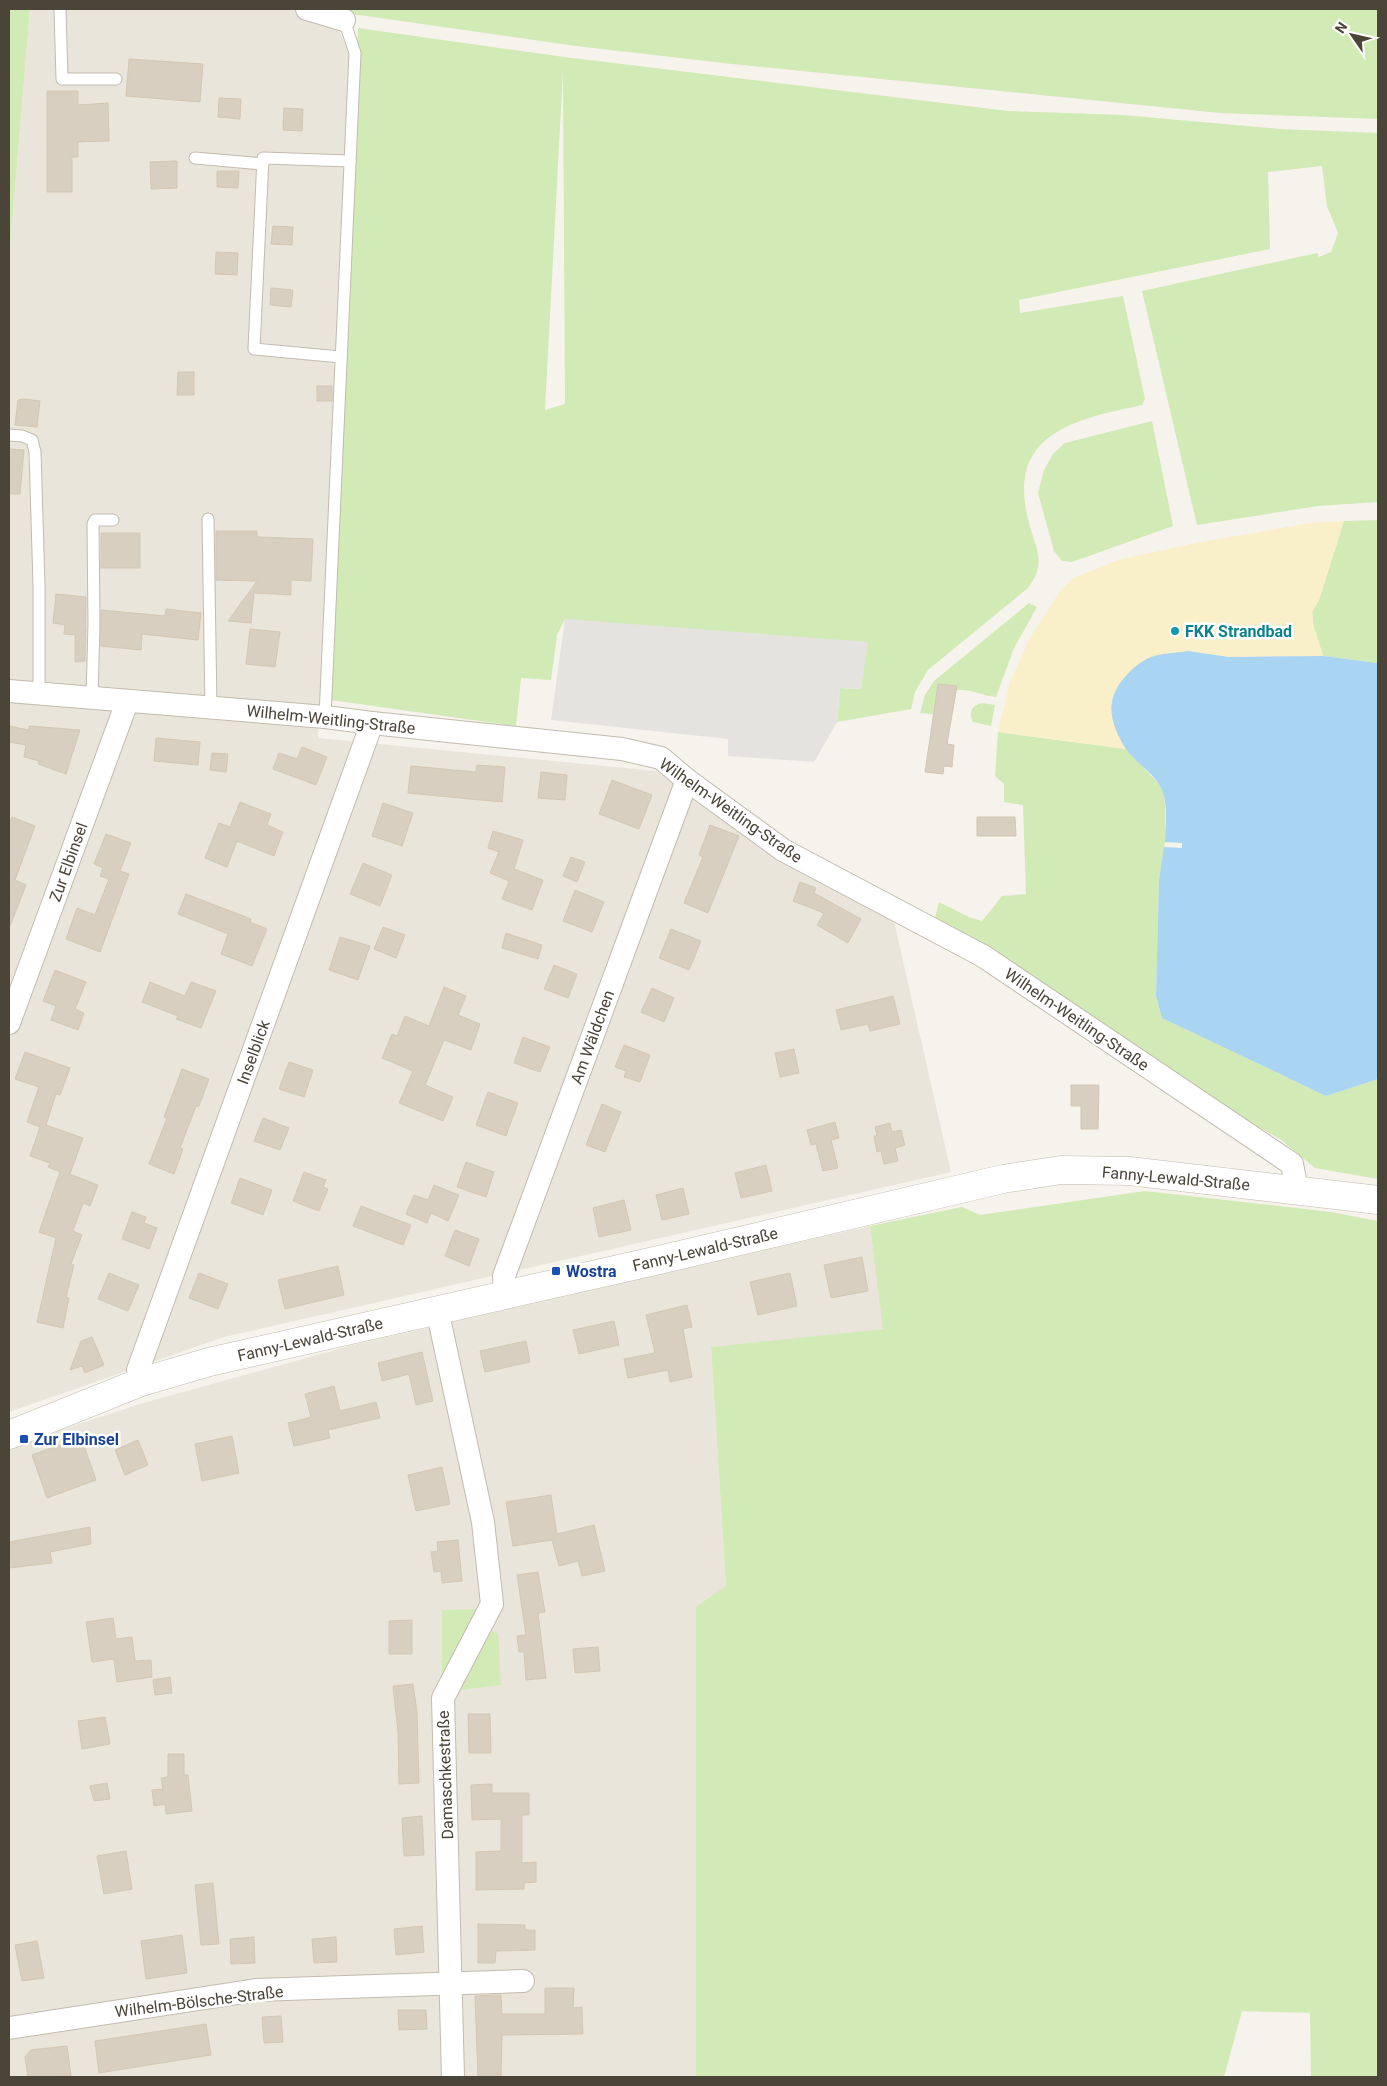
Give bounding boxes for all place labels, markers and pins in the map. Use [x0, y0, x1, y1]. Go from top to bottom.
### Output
place label: FKK Strandbad [1185, 622, 1292, 641]
marker: FKK Strandbad [1169, 625, 1181, 637]
place label: Wostra [566, 1262, 617, 1281]
marker: Wostra [550, 1265, 562, 1277]
place label: Zur Elbinsel [34, 1430, 119, 1449]
marker: Zur Elbinsel [18, 1433, 30, 1445]

